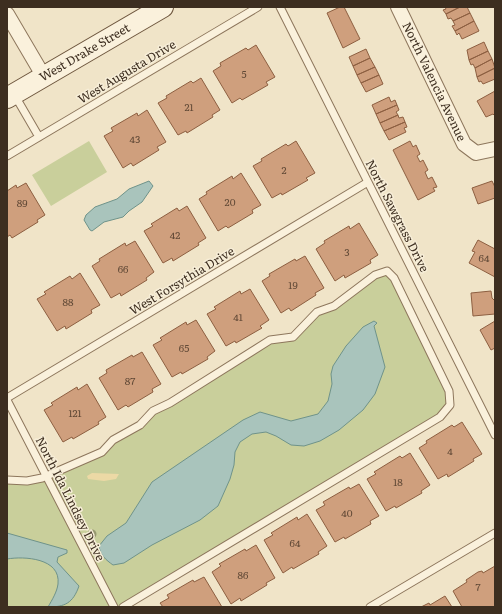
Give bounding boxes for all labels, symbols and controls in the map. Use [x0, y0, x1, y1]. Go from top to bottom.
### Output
street label: West Drake Street [36, 18, 133, 85]
street label: North Valencia Avenue [398, 19, 471, 144]
street label: West Augusta Drive [74, 35, 179, 108]
house number: 5 [241, 66, 247, 81]
house number: 21 [184, 99, 194, 114]
house number: 43 [130, 131, 140, 146]
street label: North Sawgrass Drive [362, 156, 434, 275]
house number: 2 [281, 162, 287, 177]
house number: 20 [225, 194, 236, 209]
house number: 89 [17, 195, 27, 210]
house number: 42 [170, 227, 180, 242]
street label: West Forsythia Drive [126, 242, 237, 319]
house number: 3 [344, 244, 350, 259]
house number: 64 [479, 250, 490, 265]
house number: 66 [118, 261, 129, 276]
house number: 19 [288, 277, 298, 292]
house number: 88 [62, 294, 74, 309]
house number: 41 [233, 309, 243, 324]
house number: 65 [179, 340, 189, 355]
house number: 87 [125, 373, 135, 388]
house number: 121 [68, 405, 82, 420]
street label: North Ida Lindsey Drive [32, 433, 110, 564]
house number: 4 [447, 443, 453, 458]
house number: 18 [393, 474, 403, 489]
house number: 40 [341, 505, 353, 520]
house number: 64 [290, 535, 301, 550]
house number: 86 [238, 567, 249, 582]
house number: 7 [475, 579, 481, 594]

